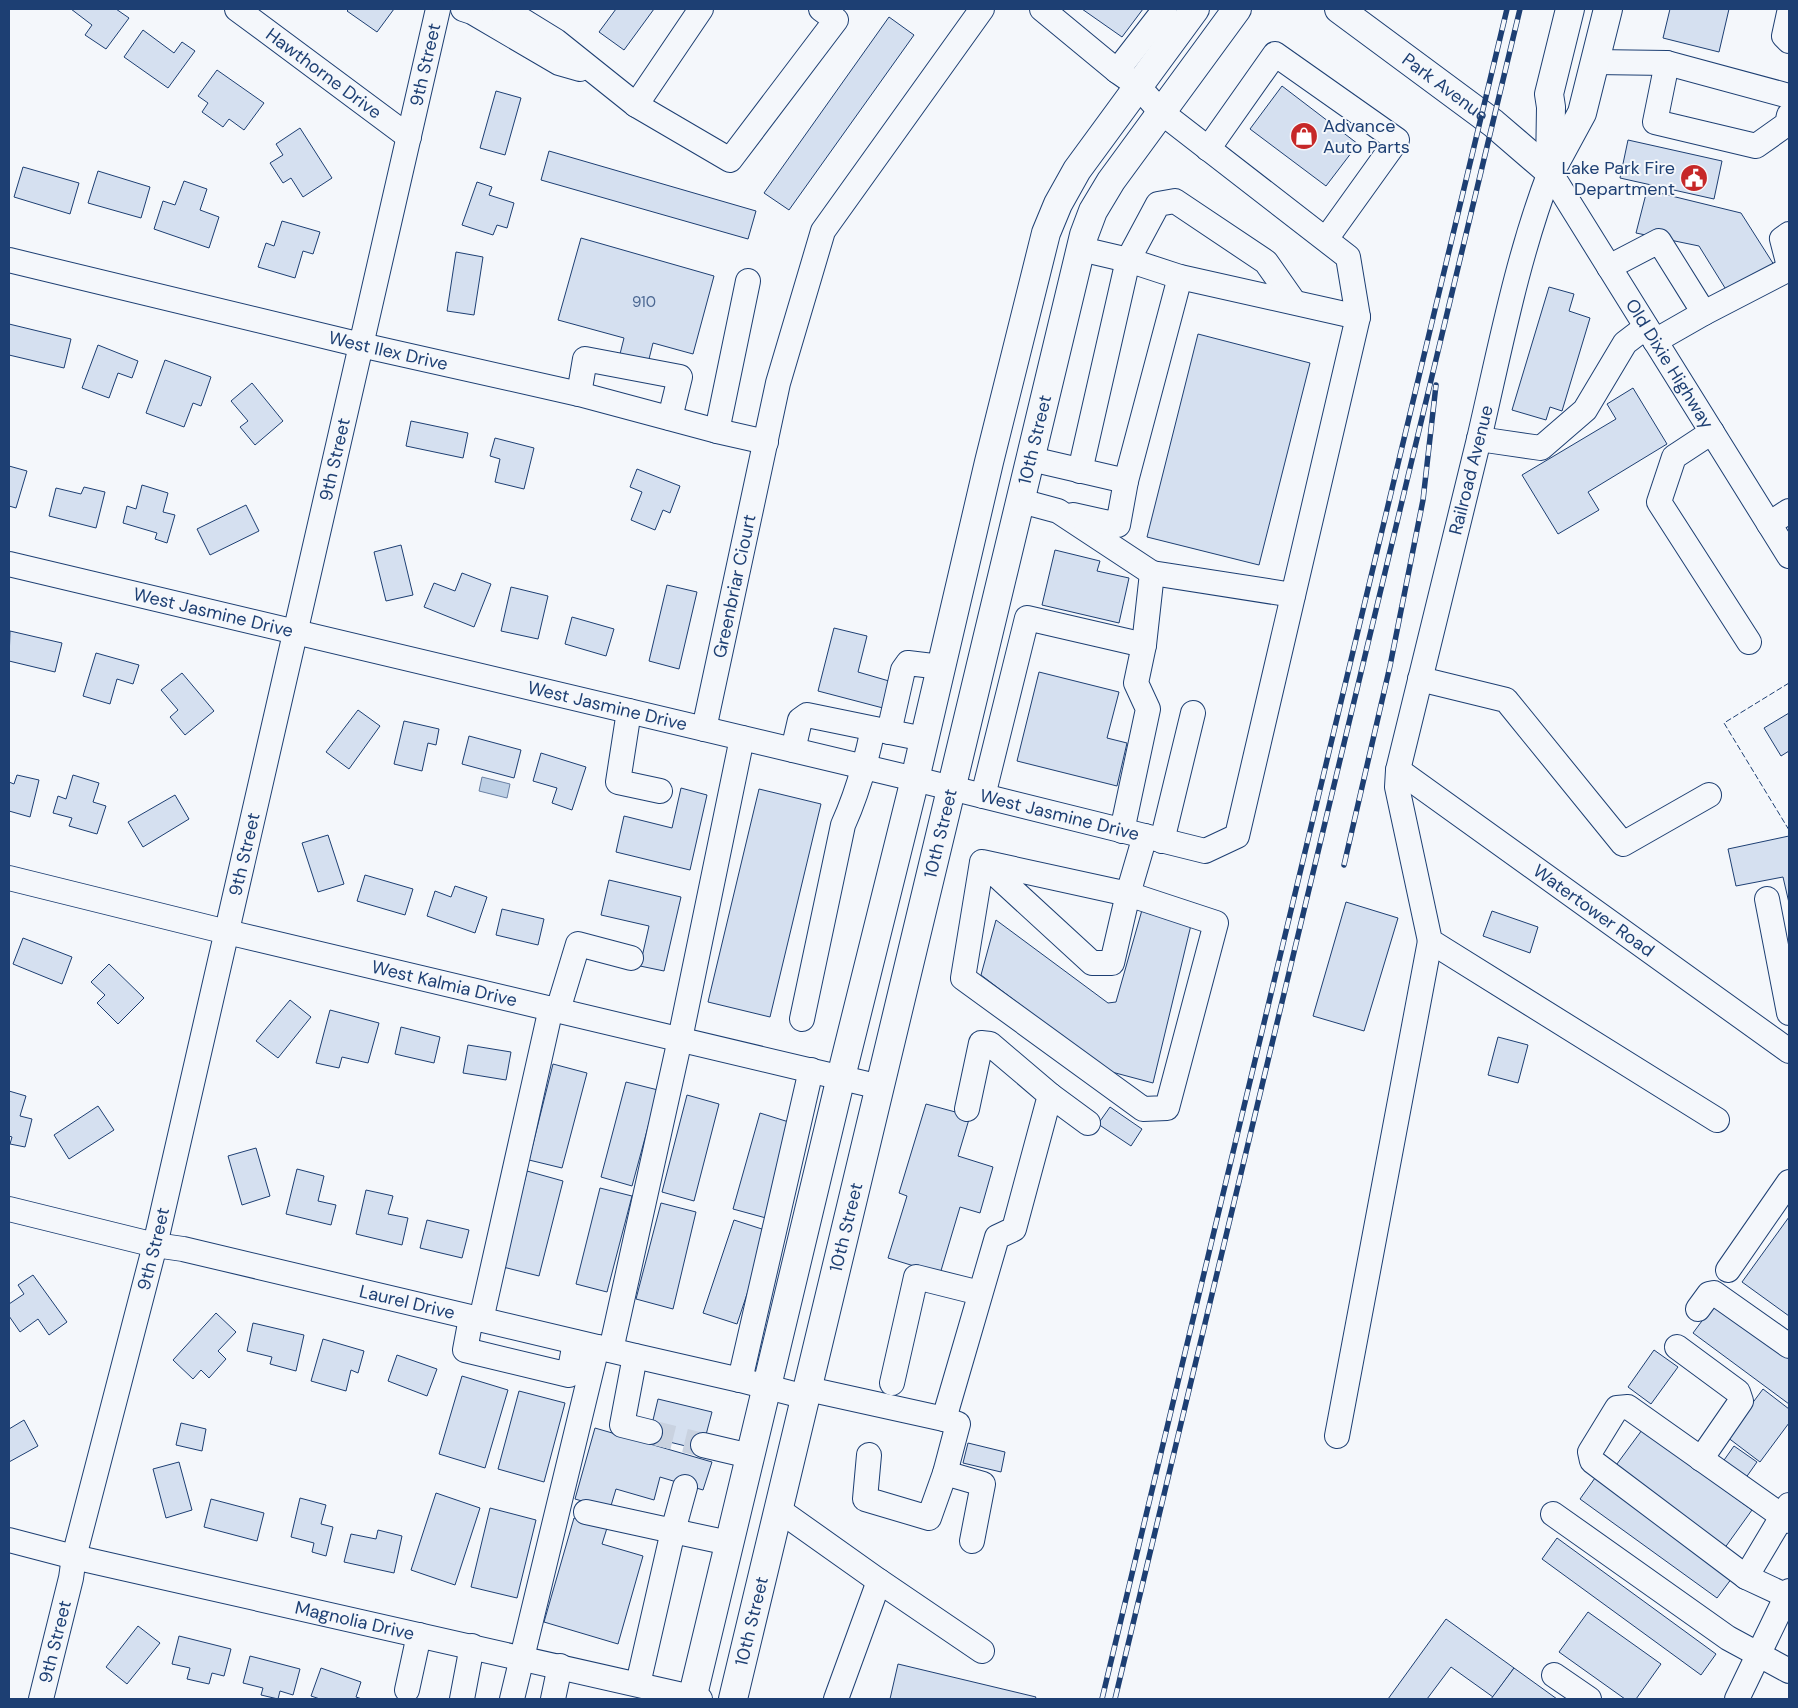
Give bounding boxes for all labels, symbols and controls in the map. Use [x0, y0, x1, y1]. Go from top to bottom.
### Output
street label: 9th Street [404, 21, 446, 109]
street label: Hawthorne Drive [261, 23, 386, 124]
street label: Park Avenue [1397, 48, 1493, 127]
place label: Advance Auto Parts [1323, 114, 1410, 159]
shop icon: Advance Auto Parts [1289, 121, 1319, 151]
place label: Lake Park Fire Department [1561, 156, 1675, 201]
public building icon: Lake Park Fire Department [1679, 163, 1709, 193]
house number: 910 [632, 292, 656, 312]
street label: Old Dixie Highway [1620, 294, 1719, 433]
street label: West Ilex Drive [326, 326, 450, 376]
street label: 10th Street [1013, 393, 1057, 487]
street label: Railroad Avenue [1443, 403, 1499, 537]
street label: 9th Street [314, 416, 356, 503]
street label: Greenbriar Ciourt [707, 512, 762, 660]
street label: West Jasmine Drive [131, 582, 296, 643]
street label: West Jasmine Drive [525, 675, 690, 737]
street label: West Jasmine Drive [977, 784, 1142, 846]
street label: 10th Street [918, 786, 963, 881]
street label: 9th Street [223, 810, 266, 898]
street label: Watertower Road [1528, 859, 1659, 962]
street label: West Kalmia Drive [369, 955, 520, 1012]
street label: 10th Street [824, 1180, 868, 1275]
street label: 9th Street [132, 1205, 175, 1293]
street label: Laurel Drive [357, 1279, 457, 1325]
street label: 10th Street [729, 1574, 774, 1668]
street label: Magnolia Drive [293, 1596, 417, 1646]
street label: 9th Street [33, 1598, 77, 1686]

